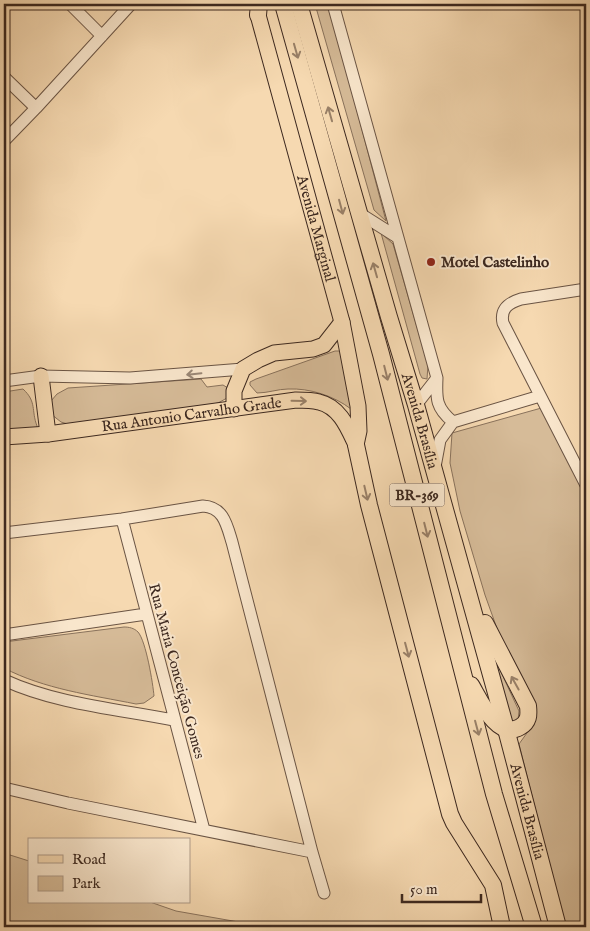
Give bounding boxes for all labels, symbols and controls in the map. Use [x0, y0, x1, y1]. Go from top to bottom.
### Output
one-way arrow [291, 42, 301, 58]
one-way arrow [325, 107, 335, 123]
street label: Avenida Marginal [292, 172, 340, 285]
one-way arrow [337, 198, 346, 214]
place label: Motel Castelinho [441, 253, 549, 272]
marker: Motel Castelinho [425, 256, 437, 268]
one-way arrow [370, 263, 380, 279]
one-way arrow [382, 364, 391, 380]
one-way arrow [187, 369, 203, 379]
street label: Avenida Brasília [396, 370, 442, 471]
street label: Rua Antonio Carvalho Grade [100, 393, 283, 437]
one-way arrow [291, 396, 307, 405]
one-way arrow [362, 484, 371, 500]
road number: BR-369 [390, 484, 444, 506]
one-way arrow [422, 522, 431, 538]
street label: Rua Maria Conceição Gomes [144, 581, 209, 761]
one-way arrow [403, 642, 412, 658]
one-way arrow [510, 675, 520, 690]
one-way arrow [473, 719, 482, 735]
street label: Avenida Brasília [505, 760, 549, 862]
legend [28, 838, 190, 904]
text: Road [72, 850, 107, 869]
scale bar [402, 871, 481, 903]
text: Park [72, 874, 102, 893]
text: 50 m [410, 880, 438, 899]

